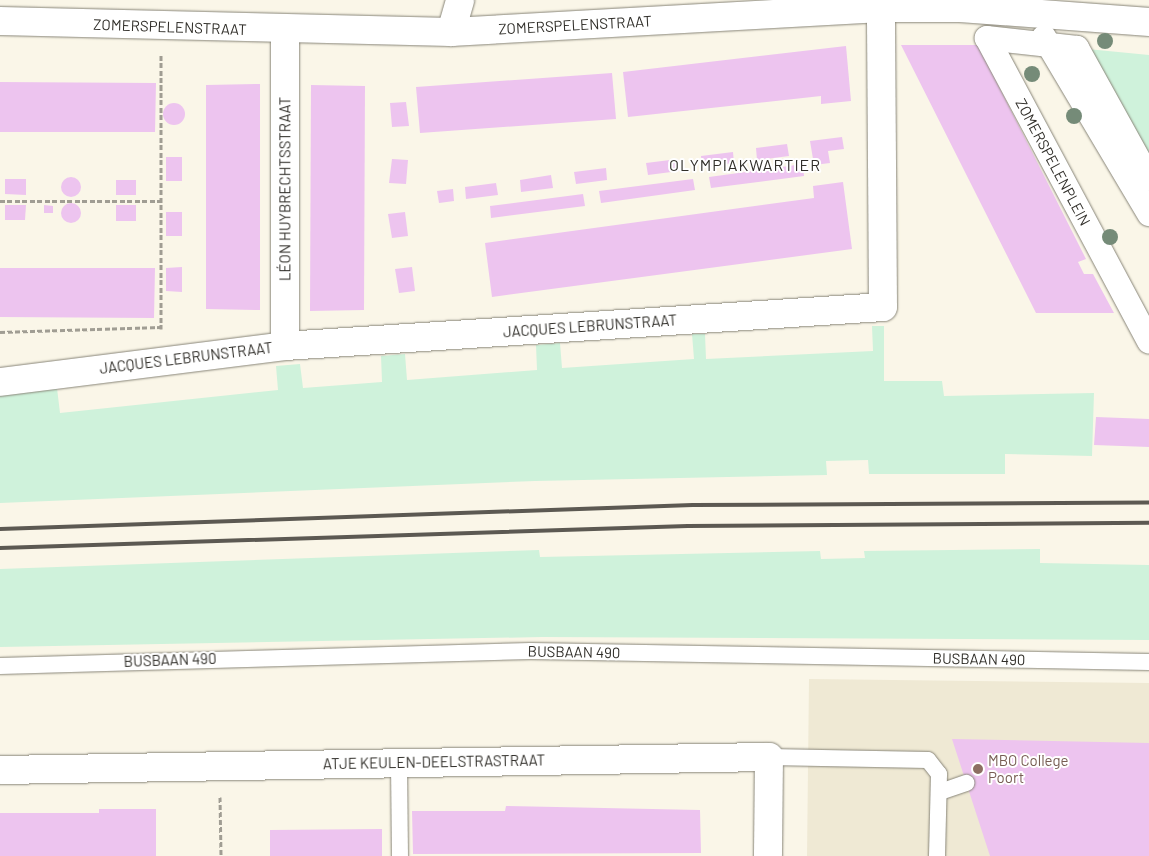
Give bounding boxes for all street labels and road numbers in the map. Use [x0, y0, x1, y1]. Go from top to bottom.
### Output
street label: ZOMERSPELENSTRAAT [498, 12, 652, 38]
street label: ZOMERSPELENSTRAAT [93, 15, 247, 39]
street label: ZOMERSPELENPLEIN [1012, 95, 1094, 229]
street label: LÉON HUYBRECHTSSTRAAT [276, 97, 294, 281]
street label: JACQUES LEBRUNSTRAAT [502, 311, 678, 341]
street label: JACQUES LEBRUNSTRAAT [98, 338, 274, 378]
street label: BUSBAAN 490 [527, 642, 621, 662]
street label: BUSBAAN 490 [123, 649, 217, 671]
street label: BUSBAAN 490 [932, 649, 1026, 669]
street label: ATJE KEULEN-DEELSTRASTRAAT [323, 751, 545, 773]

